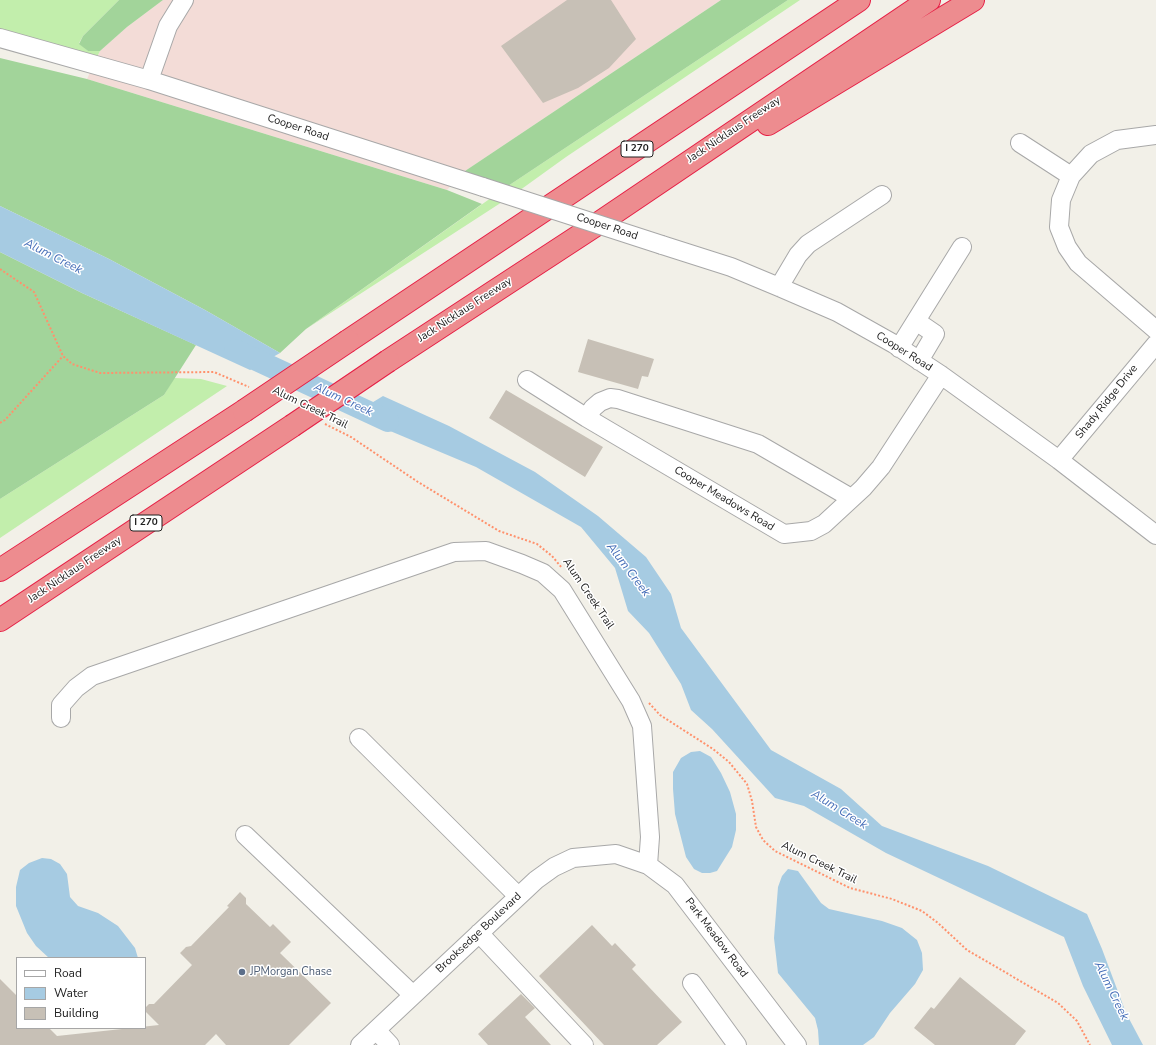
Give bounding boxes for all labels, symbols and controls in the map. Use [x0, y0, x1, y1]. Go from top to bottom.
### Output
street label: Jack Nicklaus Freeway [685, 94, 783, 166]
street label: Cooper Road [266, 112, 330, 144]
road number: I 270 [621, 141, 653, 157]
street label: Cooper Road [575, 211, 639, 243]
water label: Alum Creek [21, 236, 85, 278]
street label: Jack Nicklaus Freeway [416, 275, 514, 345]
street label: Cooper Road [873, 329, 935, 375]
street label: Shady Ridge Drive [1073, 362, 1141, 442]
water label: Alum Creek [311, 380, 375, 420]
street label: Alum Creek Trail [270, 384, 350, 432]
street label: Cooper Meadows Road [671, 464, 777, 534]
road number: I 270 [130, 515, 162, 531]
street label: Jack Nicklaus Freeway [26, 534, 124, 606]
water label: Alum Creek [603, 540, 653, 600]
street label: Alum Creek Trail [560, 556, 616, 632]
water label: Alum Creek [808, 787, 870, 833]
street label: Alum Creek Trail [779, 839, 859, 887]
street label: Brooksedge Boulevard [434, 890, 524, 976]
street label: Park Meadow Road [682, 896, 750, 980]
legend [16, 957, 146, 1029]
water label: Alum Creek [1091, 959, 1131, 1023]
text: Road [54, 965, 82, 981]
place label: JPMorgan Chase [250, 965, 332, 979]
marker: JPMorgan Chase [237, 967, 247, 977]
text: Water [54, 985, 88, 1001]
text: Building [54, 1005, 99, 1021]

